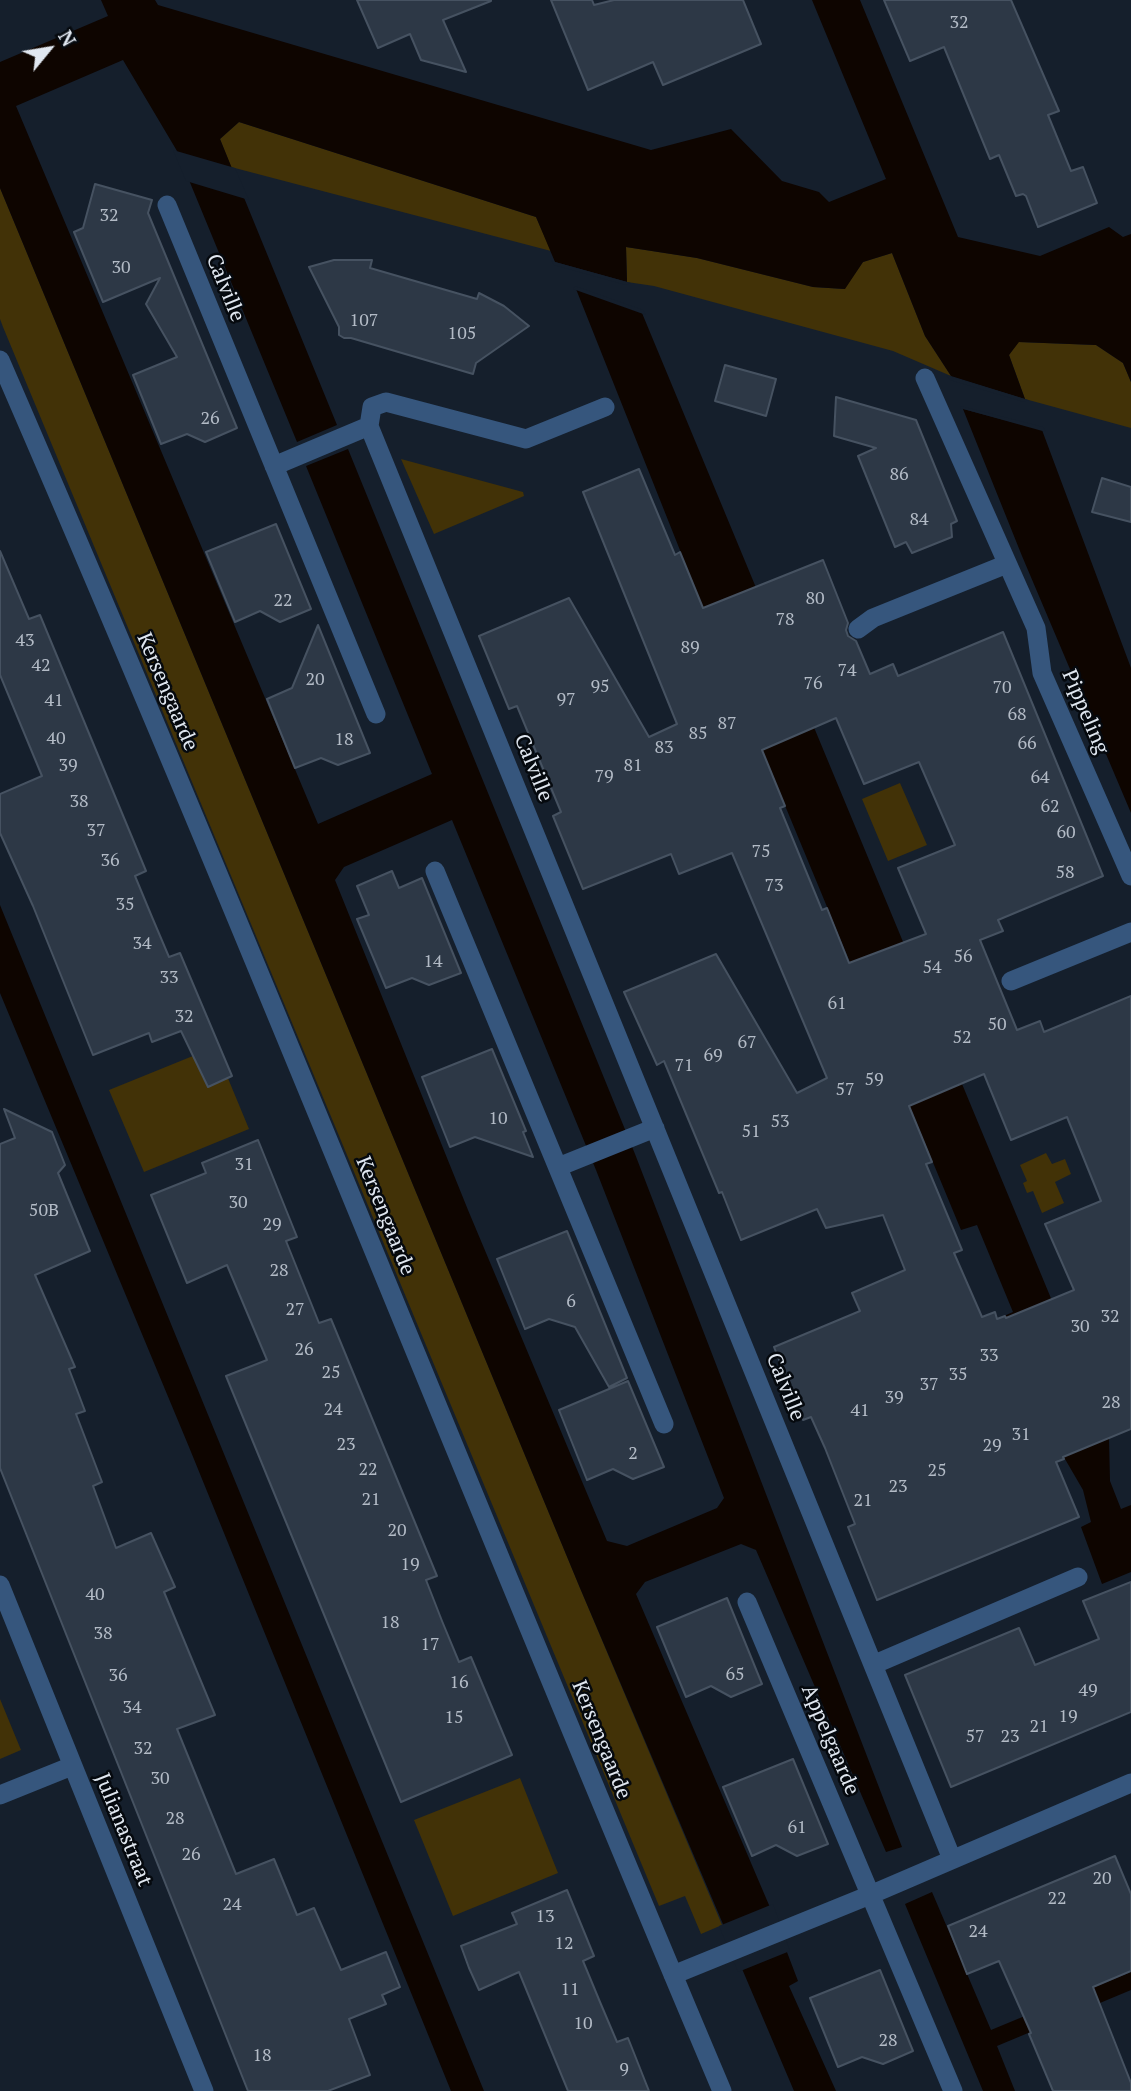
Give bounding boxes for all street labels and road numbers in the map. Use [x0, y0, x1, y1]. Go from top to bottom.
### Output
street label: Calville [200, 251, 250, 325]
street label: Kersengaarde [131, 629, 203, 755]
street label: Pippeling [1056, 666, 1114, 758]
street label: Calville [508, 731, 558, 805]
street label: Kersengaarde [350, 1153, 420, 1279]
street label: Calville [760, 1350, 810, 1424]
street label: Kersengaarde [566, 1677, 636, 1803]
street label: Appelgaarde [795, 1681, 865, 1799]
street label: Julianastraat [89, 1770, 157, 1890]

